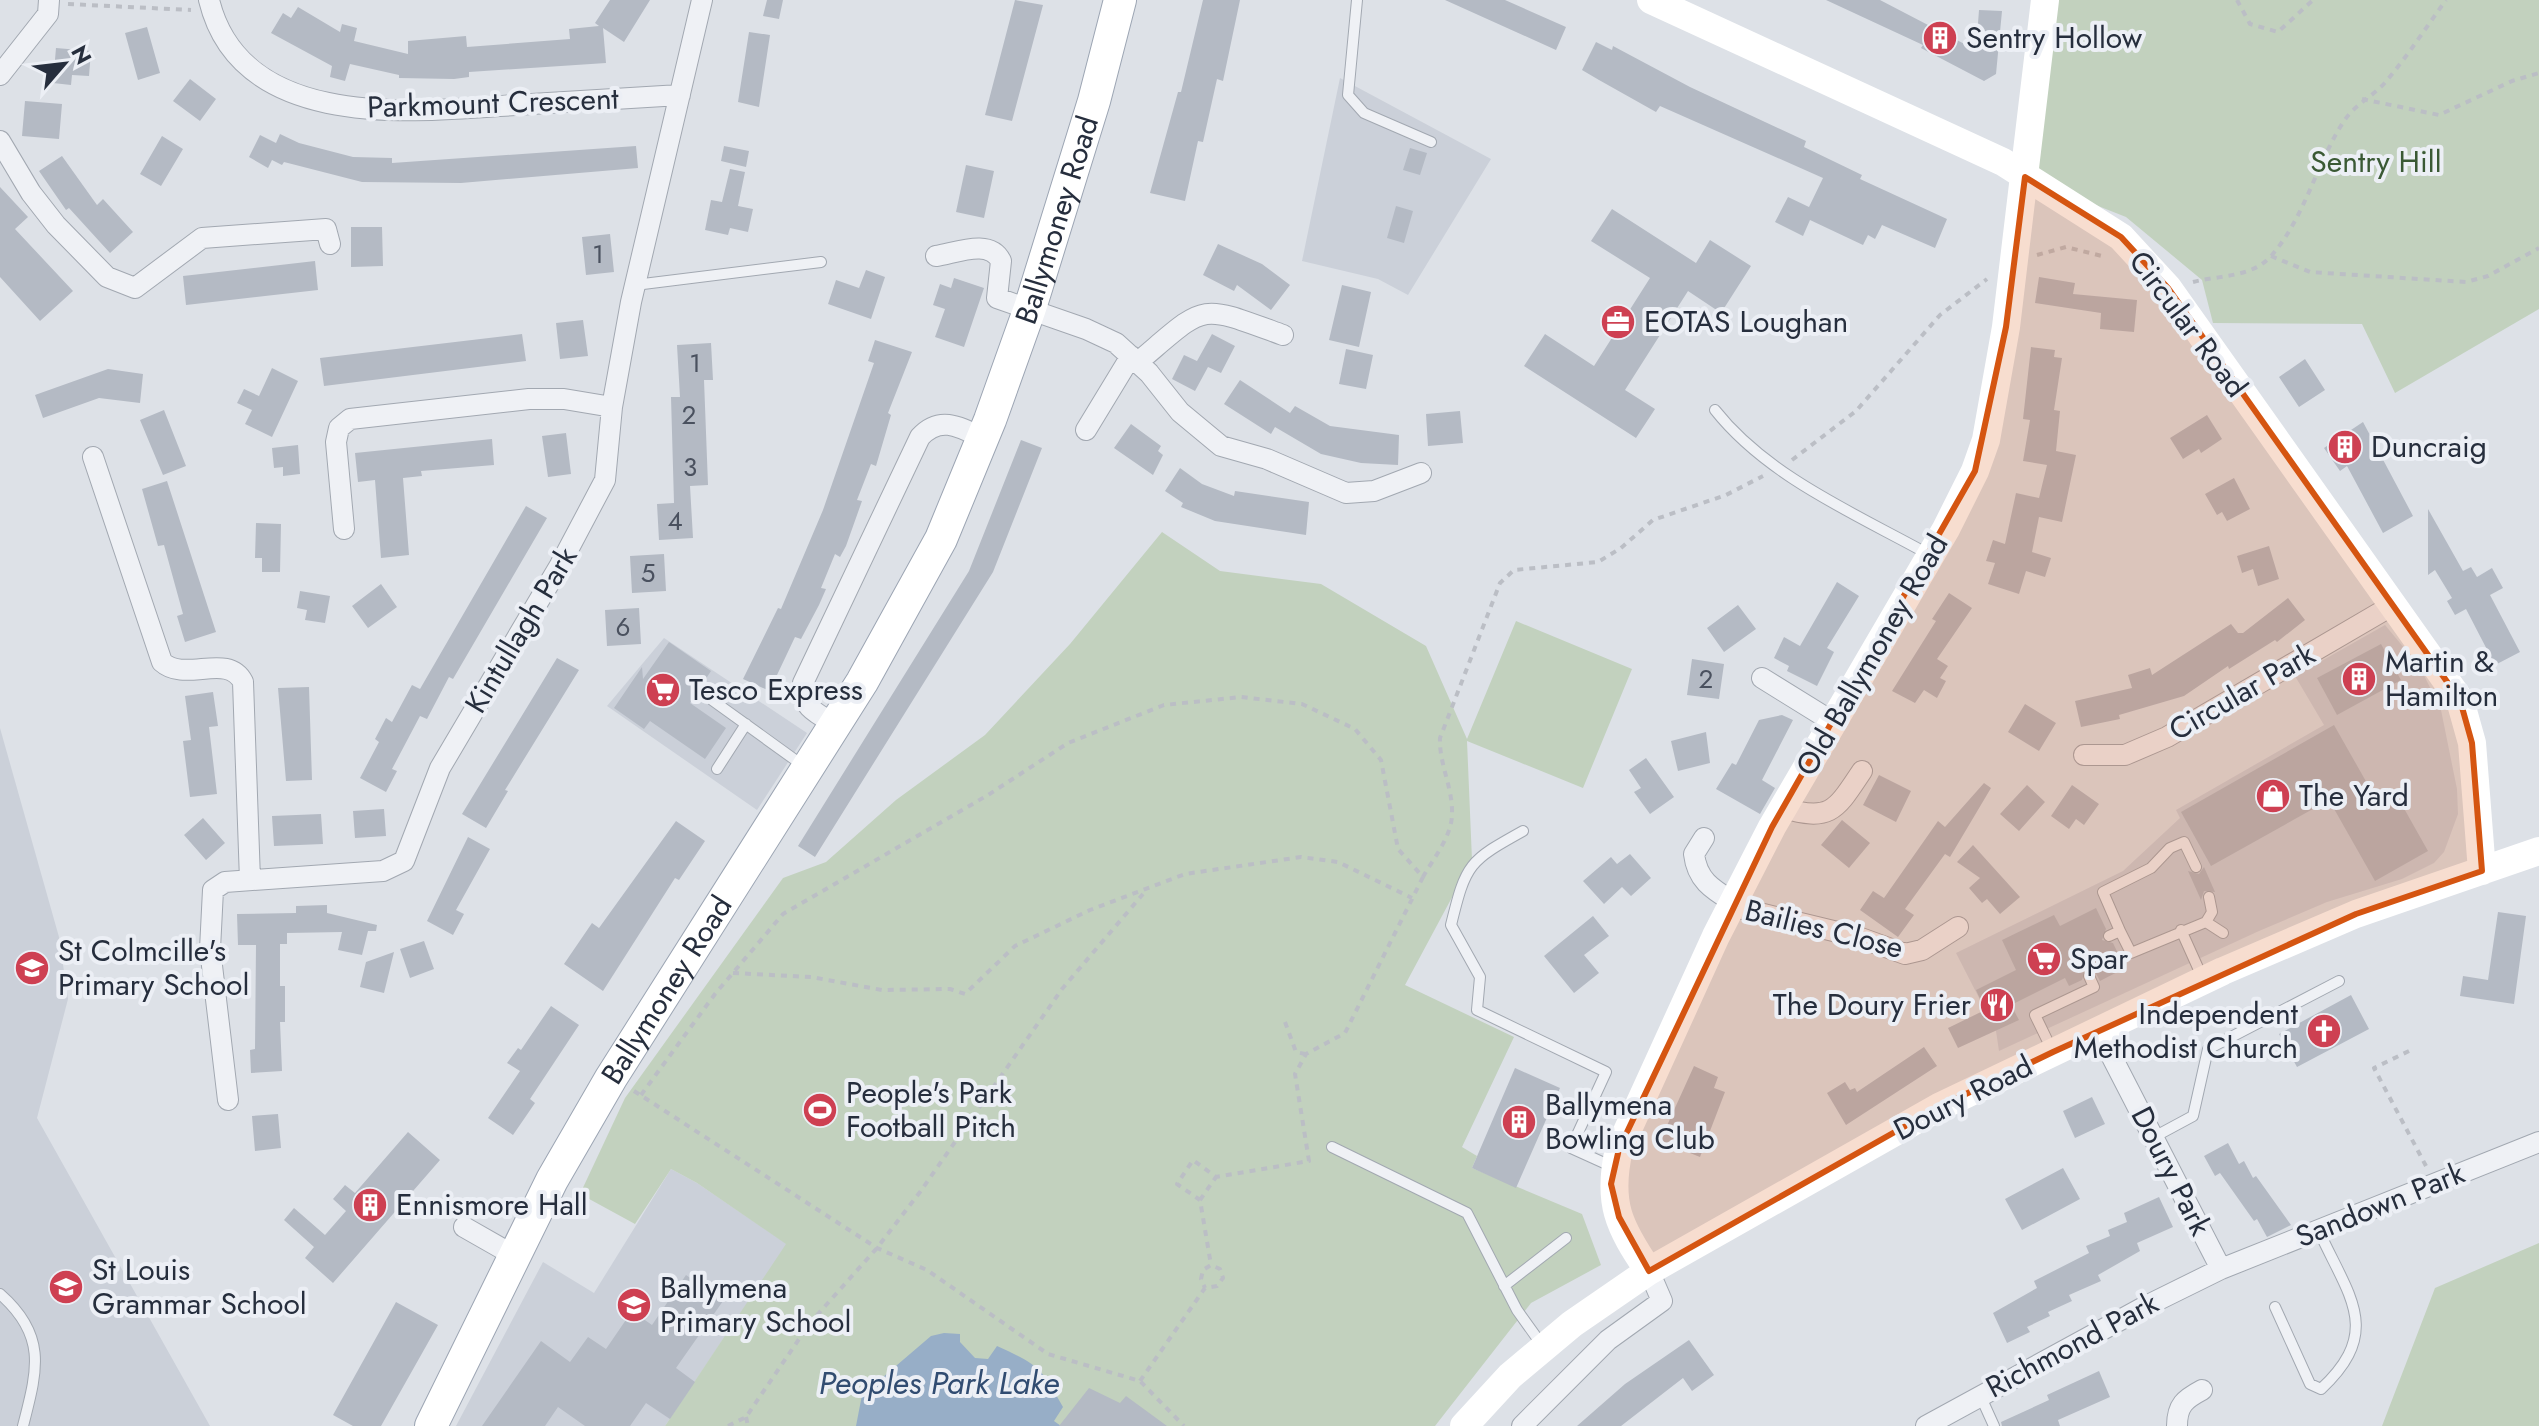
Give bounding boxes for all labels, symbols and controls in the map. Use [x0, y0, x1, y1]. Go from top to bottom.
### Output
place label: Sentry Hollow [1966, 16, 2143, 59]
building icon: Sentry Hollow [1921, 19, 1959, 57]
north arrow [24, 24, 104, 104]
text: N [63, 39, 100, 70]
street label: Parkmount Crescent [366, 77, 620, 128]
street label: Ballymoney Road [1004, 110, 1109, 330]
park label: Sentry Hill [2310, 140, 2442, 183]
house number: 1 [592, 235, 604, 273]
street label: Circular Road [2119, 241, 2258, 406]
place label: EOTAS Loughan [1644, 300, 1848, 343]
office icon: EOTAS Loughan [1599, 303, 1637, 341]
house number: 1 [689, 344, 701, 382]
house number: 2 [682, 396, 696, 434]
place label: Duncraig [2371, 425, 2487, 468]
building icon: Duncraig [2326, 428, 2364, 466]
house number: 3 [683, 448, 697, 486]
house number: 4 [667, 502, 683, 540]
street label: Old Ballymoney Road [1785, 526, 1958, 783]
street label: Kintullagh Park [454, 538, 588, 721]
house number: 5 [641, 554, 655, 592]
house number: 6 [616, 608, 630, 646]
street label: Circular Park [2161, 632, 2323, 751]
place label: Martin & Hamilton [2385, 640, 2498, 717]
house number: 2 [1699, 660, 1713, 698]
building icon: Martin & Hamilton [2340, 660, 2378, 698]
place label: Tesco Express [689, 668, 863, 711]
supermarket icon: Tesco Express [644, 671, 682, 709]
place label: The Yard [2299, 774, 2409, 817]
shop icon: The Yard [2254, 777, 2292, 815]
street label: Ballymoney Road [590, 887, 742, 1092]
street label: Bailies Close [1741, 888, 1908, 969]
place label: St Colmcille's Primary School [58, 929, 249, 1006]
place label: Spar [2070, 937, 2129, 980]
supermarket icon: Spar [2025, 940, 2063, 978]
school or university icon: St Colmcille's Primary School [13, 949, 51, 987]
place label: The Doury Frier [1773, 983, 1972, 1026]
restaurant icon: The Doury Frier [1978, 986, 2016, 1024]
place label: Independent Methodist Church [2074, 992, 2299, 1069]
church icon: Independent Methodist Church [2305, 1012, 2343, 1050]
street label: Doury Road [1886, 1044, 2040, 1151]
place label: People's Park Football Pitch [846, 1071, 1016, 1148]
place label: Ballymena Bowling Club [1545, 1083, 1715, 1160]
sports icon: People's Park Football Pitch [801, 1091, 839, 1129]
street label: Doury Park [2121, 1099, 2223, 1243]
building icon: Ballymena Bowling Club [1500, 1103, 1538, 1141]
street label: Sandown Park [2289, 1151, 2471, 1258]
place label: Ennismore Hall [396, 1183, 588, 1226]
building icon: Ennismore Hall [351, 1186, 389, 1224]
place label: St Louis Grammar School [92, 1248, 307, 1325]
place label: Ballymena Primary School [660, 1266, 851, 1343]
school or university icon: St Louis Grammar School [47, 1268, 85, 1306]
street label: Richmond Park [1978, 1281, 2166, 1408]
school or university icon: Ballymena Primary School [615, 1286, 653, 1324]
water label: Peoples Park Lake [819, 1360, 1059, 1406]

